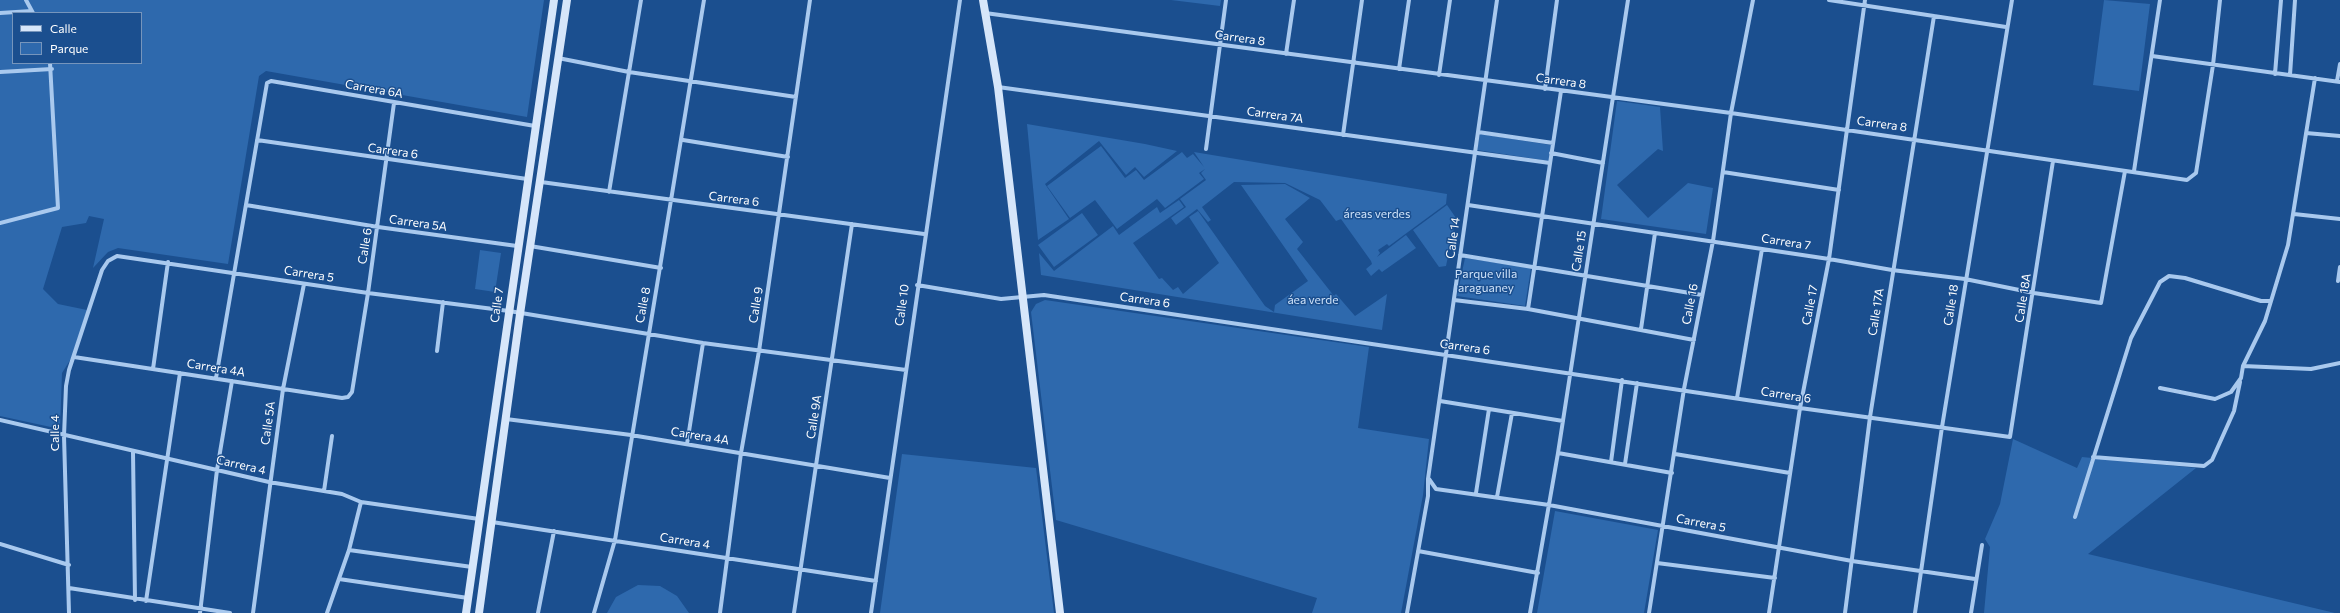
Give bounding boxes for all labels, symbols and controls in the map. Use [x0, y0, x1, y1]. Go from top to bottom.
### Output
legend [12, 12, 142, 64]
text: Calle [50, 21, 77, 35]
street label: Carrera 8 [1214, 27, 1266, 49]
text: Parque [50, 41, 88, 55]
street label: Carrera 8 [1535, 70, 1587, 92]
street label: Carrera 6A [344, 77, 404, 101]
street label: Carrera 7A [1246, 104, 1304, 126]
street label: Carrera 8 [1856, 113, 1908, 135]
street label: Carrera 6 [367, 140, 419, 162]
street label: Carrera 6 [708, 189, 760, 209]
park label: áreas verdes [1344, 207, 1410, 221]
street label: Carrera 5A [388, 212, 448, 234]
street label: Calle 14 [1443, 216, 1463, 260]
street label: Calle 6 [355, 227, 375, 265]
street label: Calle 15 [1569, 230, 1589, 272]
street label: Carrera 7 [1760, 231, 1812, 253]
street label: Carrera 5 [283, 263, 335, 285]
park label: Parque villa araguaney [1455, 267, 1517, 295]
street label: Calle 18A [2012, 272, 2034, 324]
street label: Calle 16 [1679, 282, 1701, 326]
street label: Calle 10 [892, 283, 912, 327]
street label: Calle 18 [1941, 283, 1961, 327]
street label: Calle 17 [1799, 284, 1821, 326]
street label: Calle 7 [487, 286, 507, 324]
street label: Calle 8 [632, 286, 654, 324]
street label: Calle 9 [746, 286, 766, 324]
street label: Calle 17A [1865, 287, 1887, 337]
street label: Carrera 6 [1119, 289, 1171, 311]
park label: áea verde [1287, 293, 1339, 307]
street label: Carrera 6 [1439, 336, 1491, 358]
street label: Carrera 4A [186, 356, 246, 380]
street label: Carrera 6 [1760, 384, 1812, 406]
street label: Calle 9A [803, 394, 825, 440]
street label: Calle 5A [258, 400, 278, 446]
street label: Calle 4 [48, 415, 62, 451]
street label: Carrera 4A [670, 424, 730, 448]
street label: Carrera 4 [215, 452, 267, 478]
street label: Carrera 5 [1675, 511, 1727, 535]
street label: Carrera 4 [659, 530, 711, 552]

